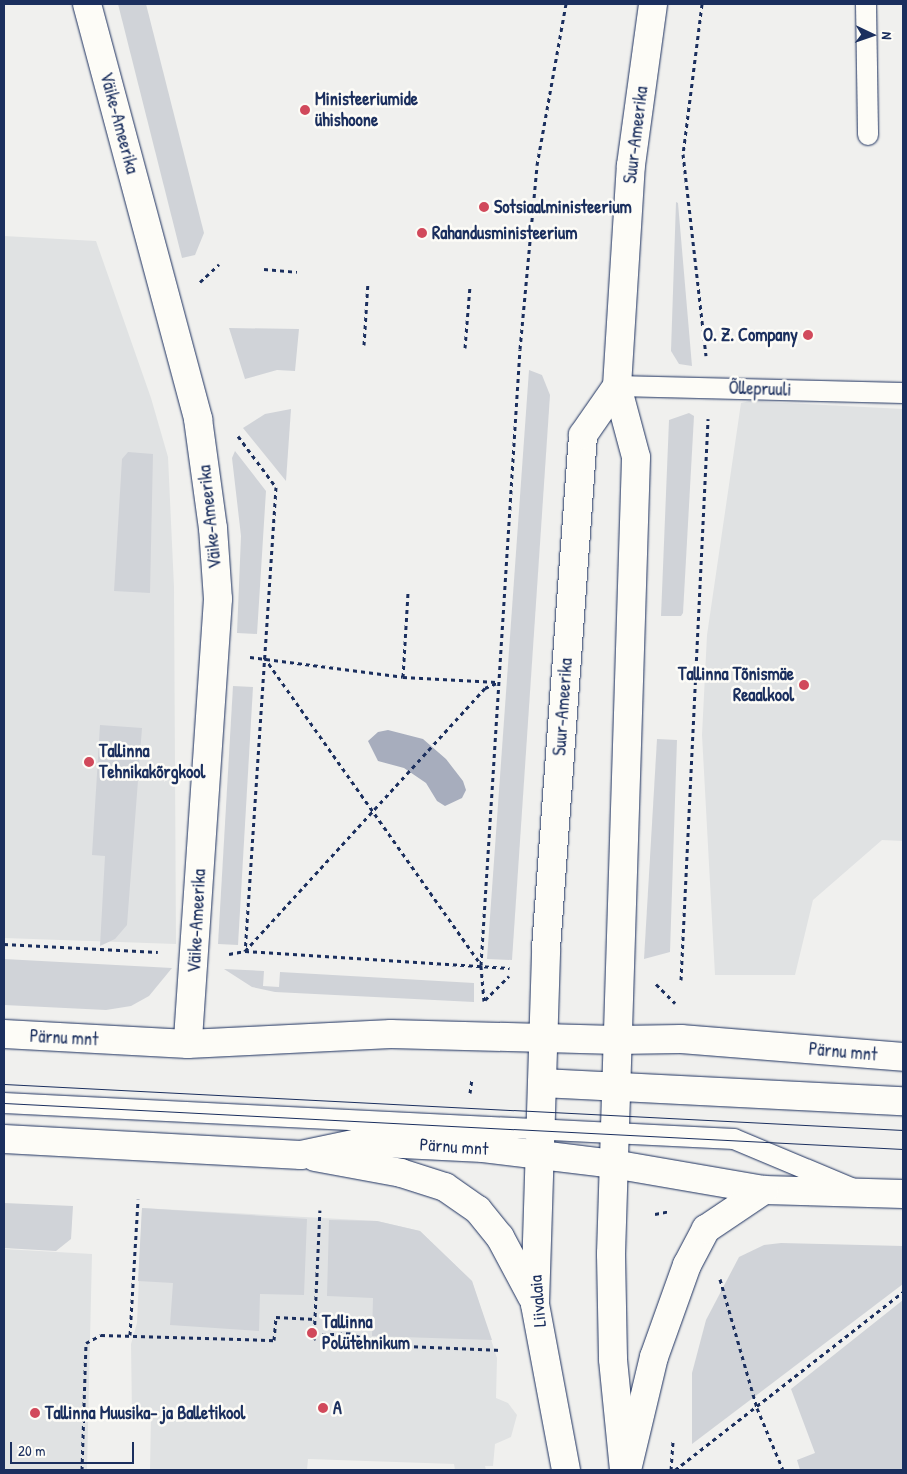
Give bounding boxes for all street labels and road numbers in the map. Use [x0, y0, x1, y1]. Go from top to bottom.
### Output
street label: Väike-Ameerika [95, 70, 143, 176]
street label: Suur-Ameerika [619, 85, 653, 185]
street label: Õllepruuli [728, 377, 792, 401]
street label: Väike-Ameerika [194, 464, 226, 570]
street label: Suur-Ameerika [549, 658, 577, 756]
street label: Väike-Ameerika [183, 869, 211, 973]
street label: Pärnu mnt [29, 1025, 99, 1051]
street label: Pärnu mnt [808, 1038, 878, 1066]
street label: Pärnu mnt [419, 1134, 489, 1160]
street label: Liivalaia [525, 1274, 551, 1328]

